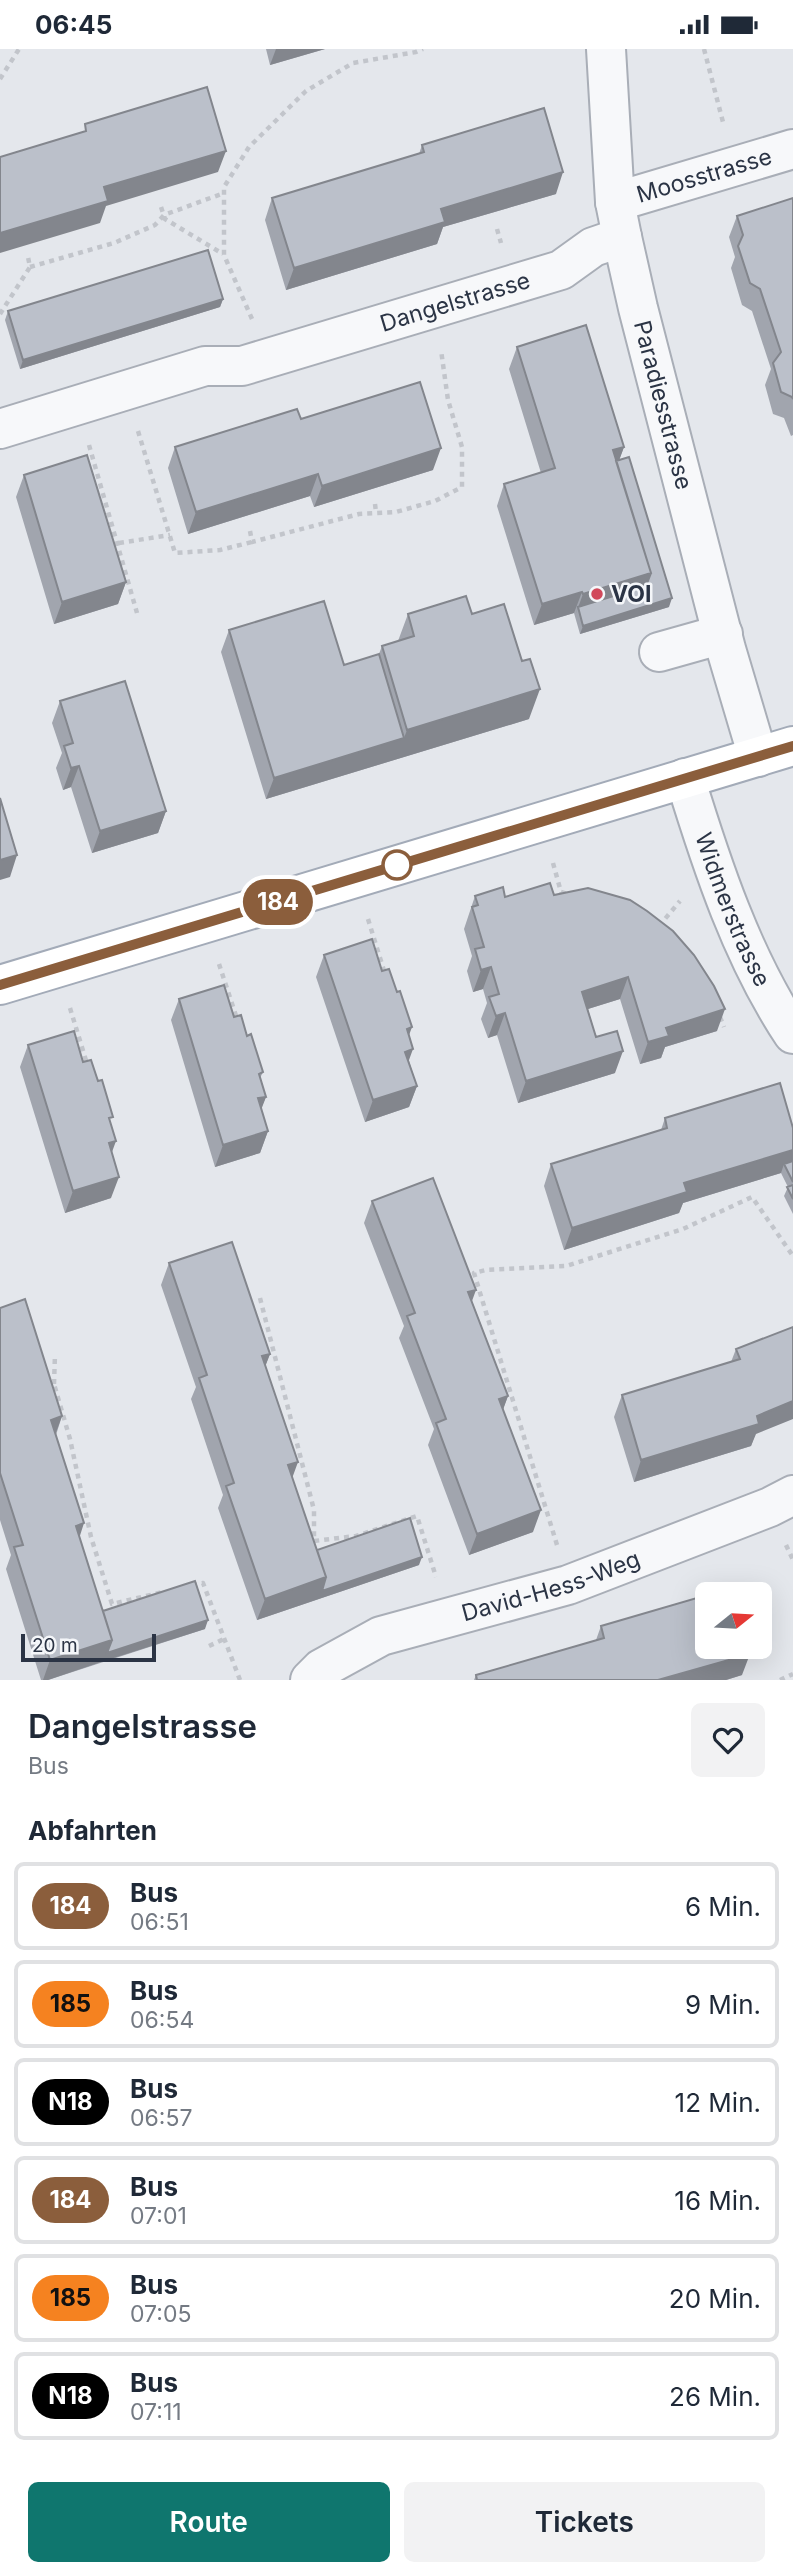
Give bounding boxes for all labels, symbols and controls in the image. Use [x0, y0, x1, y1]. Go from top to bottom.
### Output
text: 06:45 [35, 9, 112, 40]
street label: Moosstrasse [633, 142, 775, 209]
street label: Dangelstrasse [377, 266, 533, 338]
street label: Paradiesstrasse [628, 318, 698, 493]
place label: VOI [611, 580, 651, 608]
marker: VOI [589, 586, 605, 602]
street label: Widmerstrasse [689, 829, 776, 991]
unlabelled marker [382, 850, 412, 880]
line badge: 184 [238, 879, 318, 925]
text: 184 [257, 887, 299, 916]
street label: David-Hess-Weg [458, 1545, 644, 1627]
north arrow [695, 1582, 772, 1659]
map controls [695, 1582, 772, 1659]
scale bar [21, 1631, 156, 1663]
text: 20 m [32, 1634, 78, 1657]
button: heart [691, 1703, 765, 1777]
text: Dangelstrasse [28, 1706, 257, 1746]
text: Bus [28, 1752, 69, 1780]
text: Abfahrten [28, 1815, 157, 1846]
text: Bus [130, 1877, 178, 1908]
text: 184 [49, 1891, 92, 1920]
text: 6 Min. [685, 1891, 761, 1922]
text: 06:51 [130, 1908, 189, 1936]
text: Bus [130, 1975, 178, 2006]
text: 185 [50, 1989, 91, 2018]
text: 9 Min. [685, 1989, 761, 2020]
text: 06:54 [130, 2006, 194, 2034]
text: Bus [130, 2073, 178, 2104]
text: N18 [48, 2087, 93, 2116]
text: 12 Min. [675, 2087, 761, 2118]
text: 06:57 [130, 2104, 192, 2132]
text: Bus [130, 2171, 178, 2202]
text: 184 [49, 2185, 92, 2214]
text: 16 Min. [674, 2185, 761, 2216]
text: 07:01 [130, 2202, 187, 2230]
text: Bus [130, 2269, 178, 2300]
text: 185 [50, 2283, 91, 2312]
text: 20 Min. [669, 2283, 761, 2314]
text: 07:05 [130, 2300, 191, 2328]
text: Bus [130, 2367, 178, 2398]
text: N18 [48, 2381, 93, 2410]
text: 26 Min. [669, 2381, 761, 2412]
text: 07:11 [130, 2398, 182, 2426]
button: Route [28, 2482, 390, 2562]
button: Tickets [404, 2482, 765, 2562]

